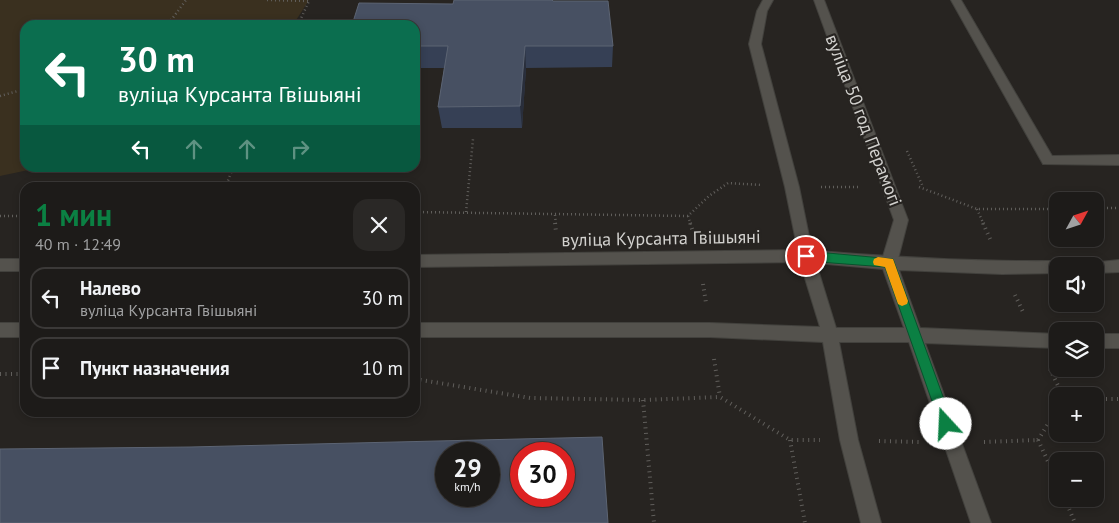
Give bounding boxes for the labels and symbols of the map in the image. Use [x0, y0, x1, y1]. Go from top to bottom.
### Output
street label: вуліца 50 год Перамогі [821, 31, 907, 209]
north arrow [1049, 192, 1104, 248]
street label: вуліца Курсанта Гвішыяні [561, 225, 761, 251]
pin [785, 235, 827, 277]
position arrow [919, 397, 971, 449]
speed limit sign: 30 [510, 442, 575, 507]

